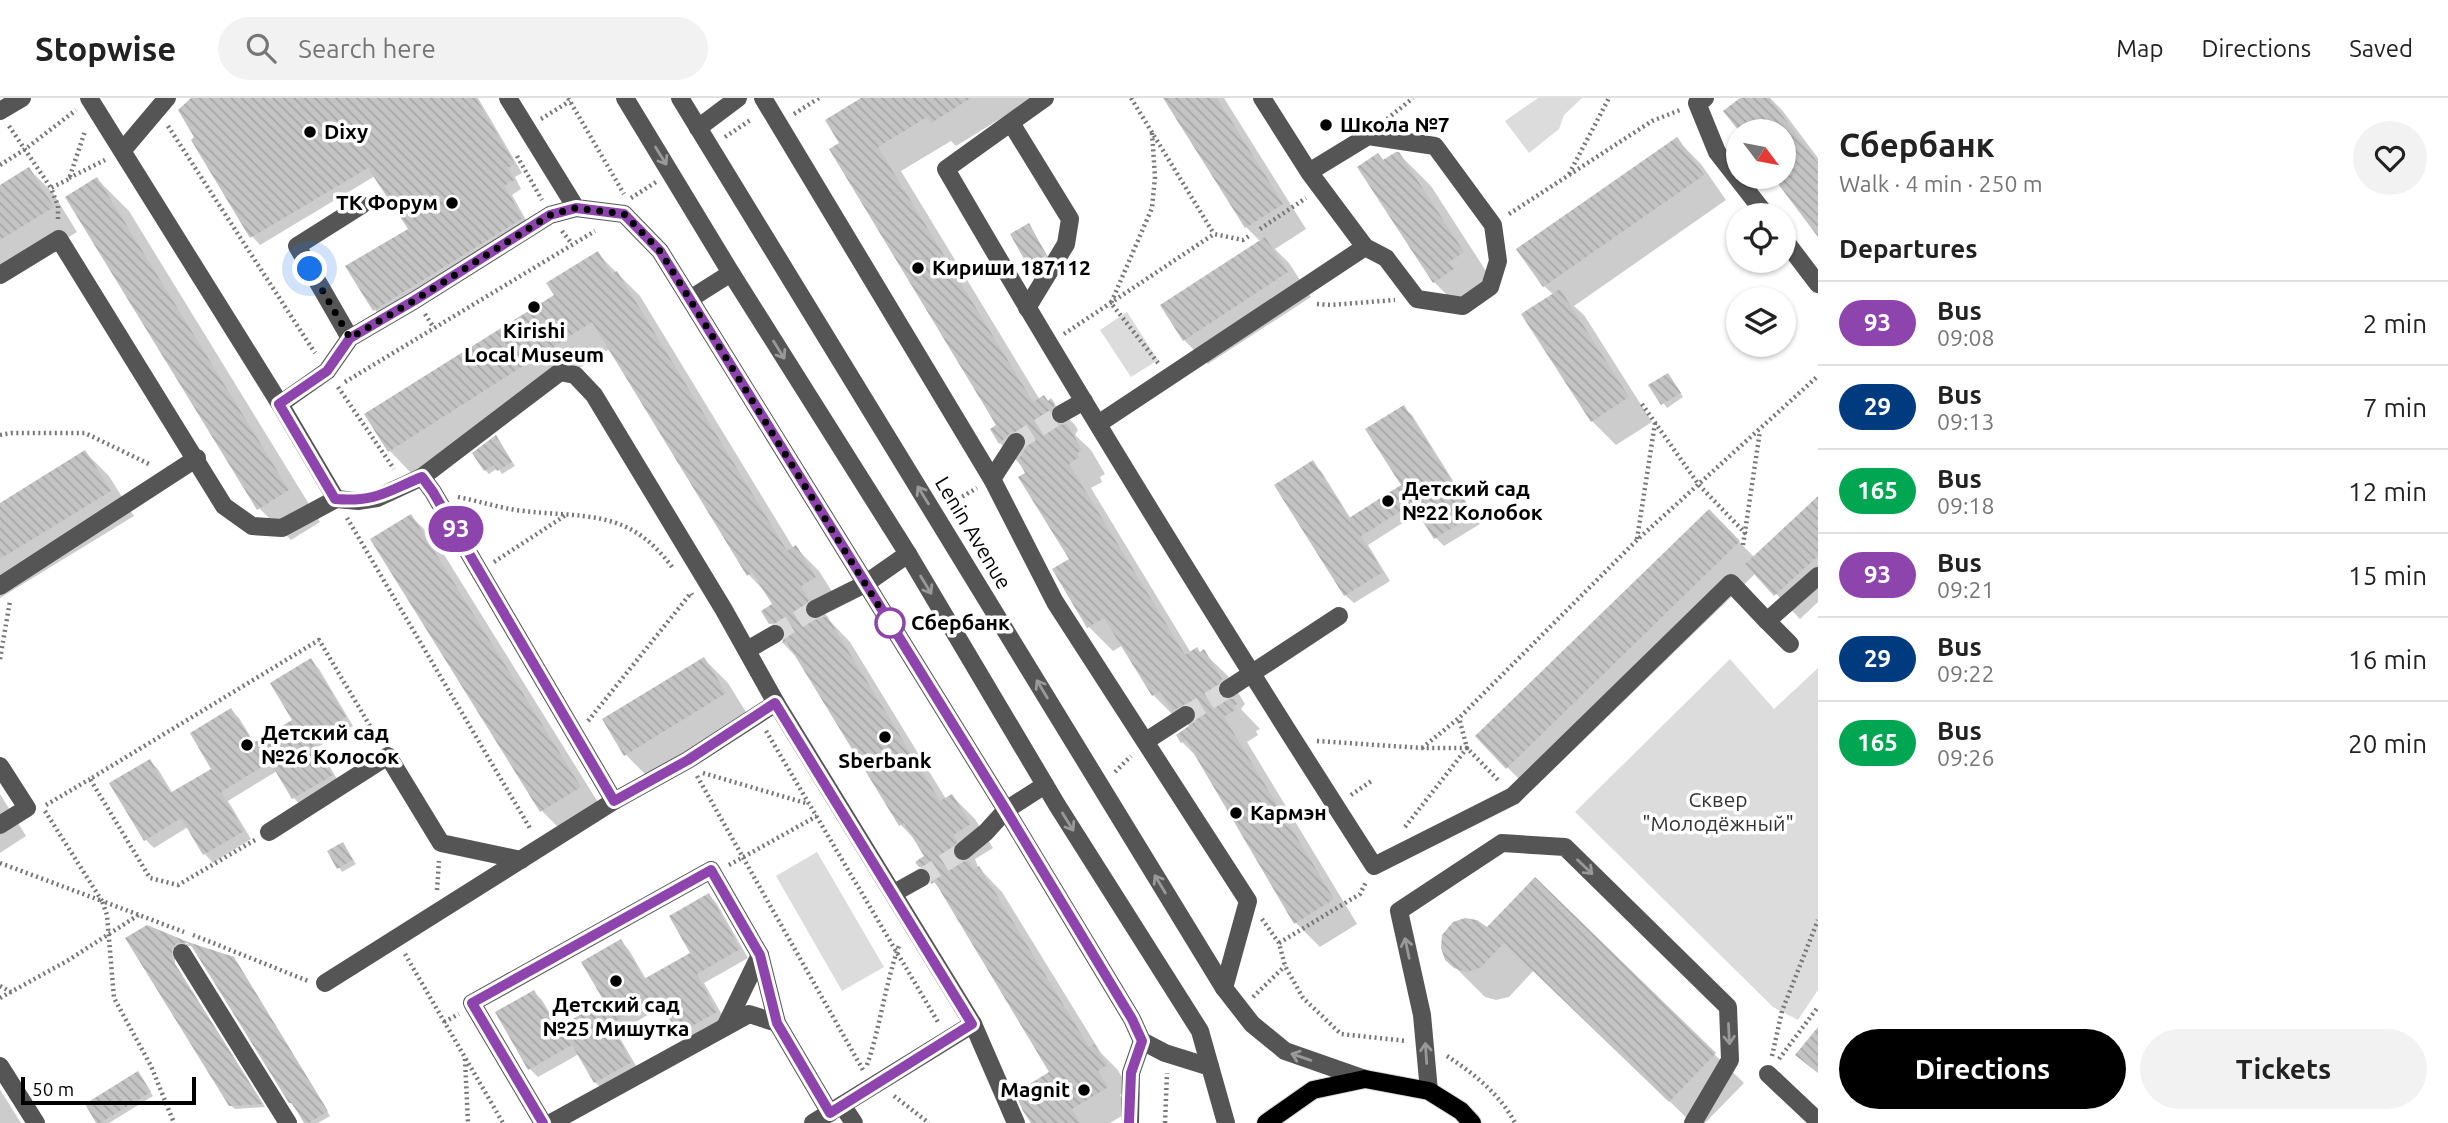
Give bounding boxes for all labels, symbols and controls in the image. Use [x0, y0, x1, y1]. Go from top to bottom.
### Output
search box [218, 17, 708, 80]
icon: search [242, 29, 280, 67]
text: Stopwise [35, 30, 176, 67]
text: Search here [298, 34, 436, 63]
text: Map [2116, 35, 2163, 62]
text: Directions [2201, 35, 2311, 62]
text: Saved [2349, 35, 2413, 62]
place label: Школа №7 [1340, 112, 1450, 136]
marker: Школа №7 [1318, 117, 1334, 133]
place label: Dixy [324, 119, 368, 143]
north arrow [1726, 119, 1796, 189]
map controls [1726, 119, 1796, 357]
button: heart [2353, 121, 2427, 195]
marker: Dixy [302, 124, 318, 140]
text: Сбербанк [1839, 126, 1994, 163]
one-way arrow [655, 146, 669, 166]
text: Walk · 4 min · 250 m [1839, 171, 2043, 196]
place label: ТК Форум [336, 190, 438, 214]
marker: ТК Форум [444, 195, 460, 211]
button: locate [1726, 203, 1796, 273]
text: Departures [1839, 234, 1977, 263]
your location [292, 251, 327, 286]
place label: Кириши 187112 [932, 255, 1091, 279]
marker: Кириши 187112 [910, 260, 926, 276]
button: layers [1726, 287, 1796, 357]
text: Bus [1937, 296, 1982, 325]
marker: Kirishi Local Museum [526, 299, 542, 315]
text: 93 [1864, 309, 1891, 336]
text: 2 min [2363, 309, 2427, 338]
place label: Kirishi Local Museum [464, 318, 604, 366]
text: 09:08 [1937, 325, 1995, 350]
one-way arrow [773, 340, 787, 360]
text: Bus [1937, 380, 1982, 409]
text: 29 [1864, 393, 1891, 420]
text: 7 min [2363, 393, 2427, 422]
text: 09:13 [1937, 409, 1995, 434]
text: Bus [1937, 464, 1982, 493]
street label: Lenin Avenue [931, 472, 1017, 593]
place label: Детский сад №22 Колобок [1402, 476, 1543, 524]
text: 165 [1857, 477, 1898, 504]
text: 12 min [2348, 477, 2427, 506]
one-way arrow [916, 486, 930, 506]
marker: Детский сад №22 Колобок [1380, 493, 1396, 509]
text: 09:18 [1937, 493, 1995, 518]
line badge: 93 [424, 506, 488, 552]
text: 93 [442, 515, 470, 542]
text: Bus [1937, 548, 1982, 577]
text: 93 [1864, 561, 1891, 588]
text: 15 min [2348, 561, 2427, 590]
one-way arrow [920, 574, 934, 594]
text: 09:21 [1937, 577, 1995, 602]
marker: Сбербанк [875, 608, 905, 638]
place label: Сбербанк [911, 610, 1010, 634]
text: Bus [1937, 632, 1982, 661]
text: 29 [1864, 645, 1891, 672]
text: 16 min [2348, 645, 2427, 674]
text: 09:22 [1937, 661, 1995, 686]
one-way arrow [1034, 680, 1048, 700]
text: Bus [1937, 716, 1982, 745]
place label: Детский сад №26 Колосок [261, 720, 399, 768]
marker: Sberbank [877, 729, 893, 745]
text: 165 [1857, 729, 1898, 756]
text: 20 min [2348, 729, 2427, 758]
marker: Детский сад №26 Колосок [239, 737, 255, 753]
text: 09:26 [1937, 745, 1995, 770]
place label: Sberbank [838, 748, 932, 772]
park label: Сквер "Молодёжный" [1642, 787, 1794, 835]
place label: Кармэн [1250, 800, 1327, 824]
marker: Кармэн [1228, 805, 1244, 821]
one-way arrow [1060, 812, 1075, 831]
one-way arrow [1576, 858, 1593, 875]
one-way arrow [1153, 874, 1167, 894]
one-way arrow [1400, 937, 1414, 960]
marker: Детский сад №25 Мишутка [608, 973, 624, 989]
place label: Детский сад №25 Мишутка [543, 992, 689, 1040]
one-way arrow [1722, 1022, 1735, 1045]
button: Directions [1839, 1029, 2126, 1109]
button: Tickets [2140, 1029, 2427, 1109]
one-way arrow [1420, 1042, 1433, 1065]
one-way arrow [1290, 1050, 1312, 1062]
scale bar [21, 1074, 196, 1106]
place label: Magnit [1000, 1077, 1070, 1101]
text: 50 m [32, 1078, 74, 1100]
marker: Magnit [1076, 1082, 1092, 1098]

